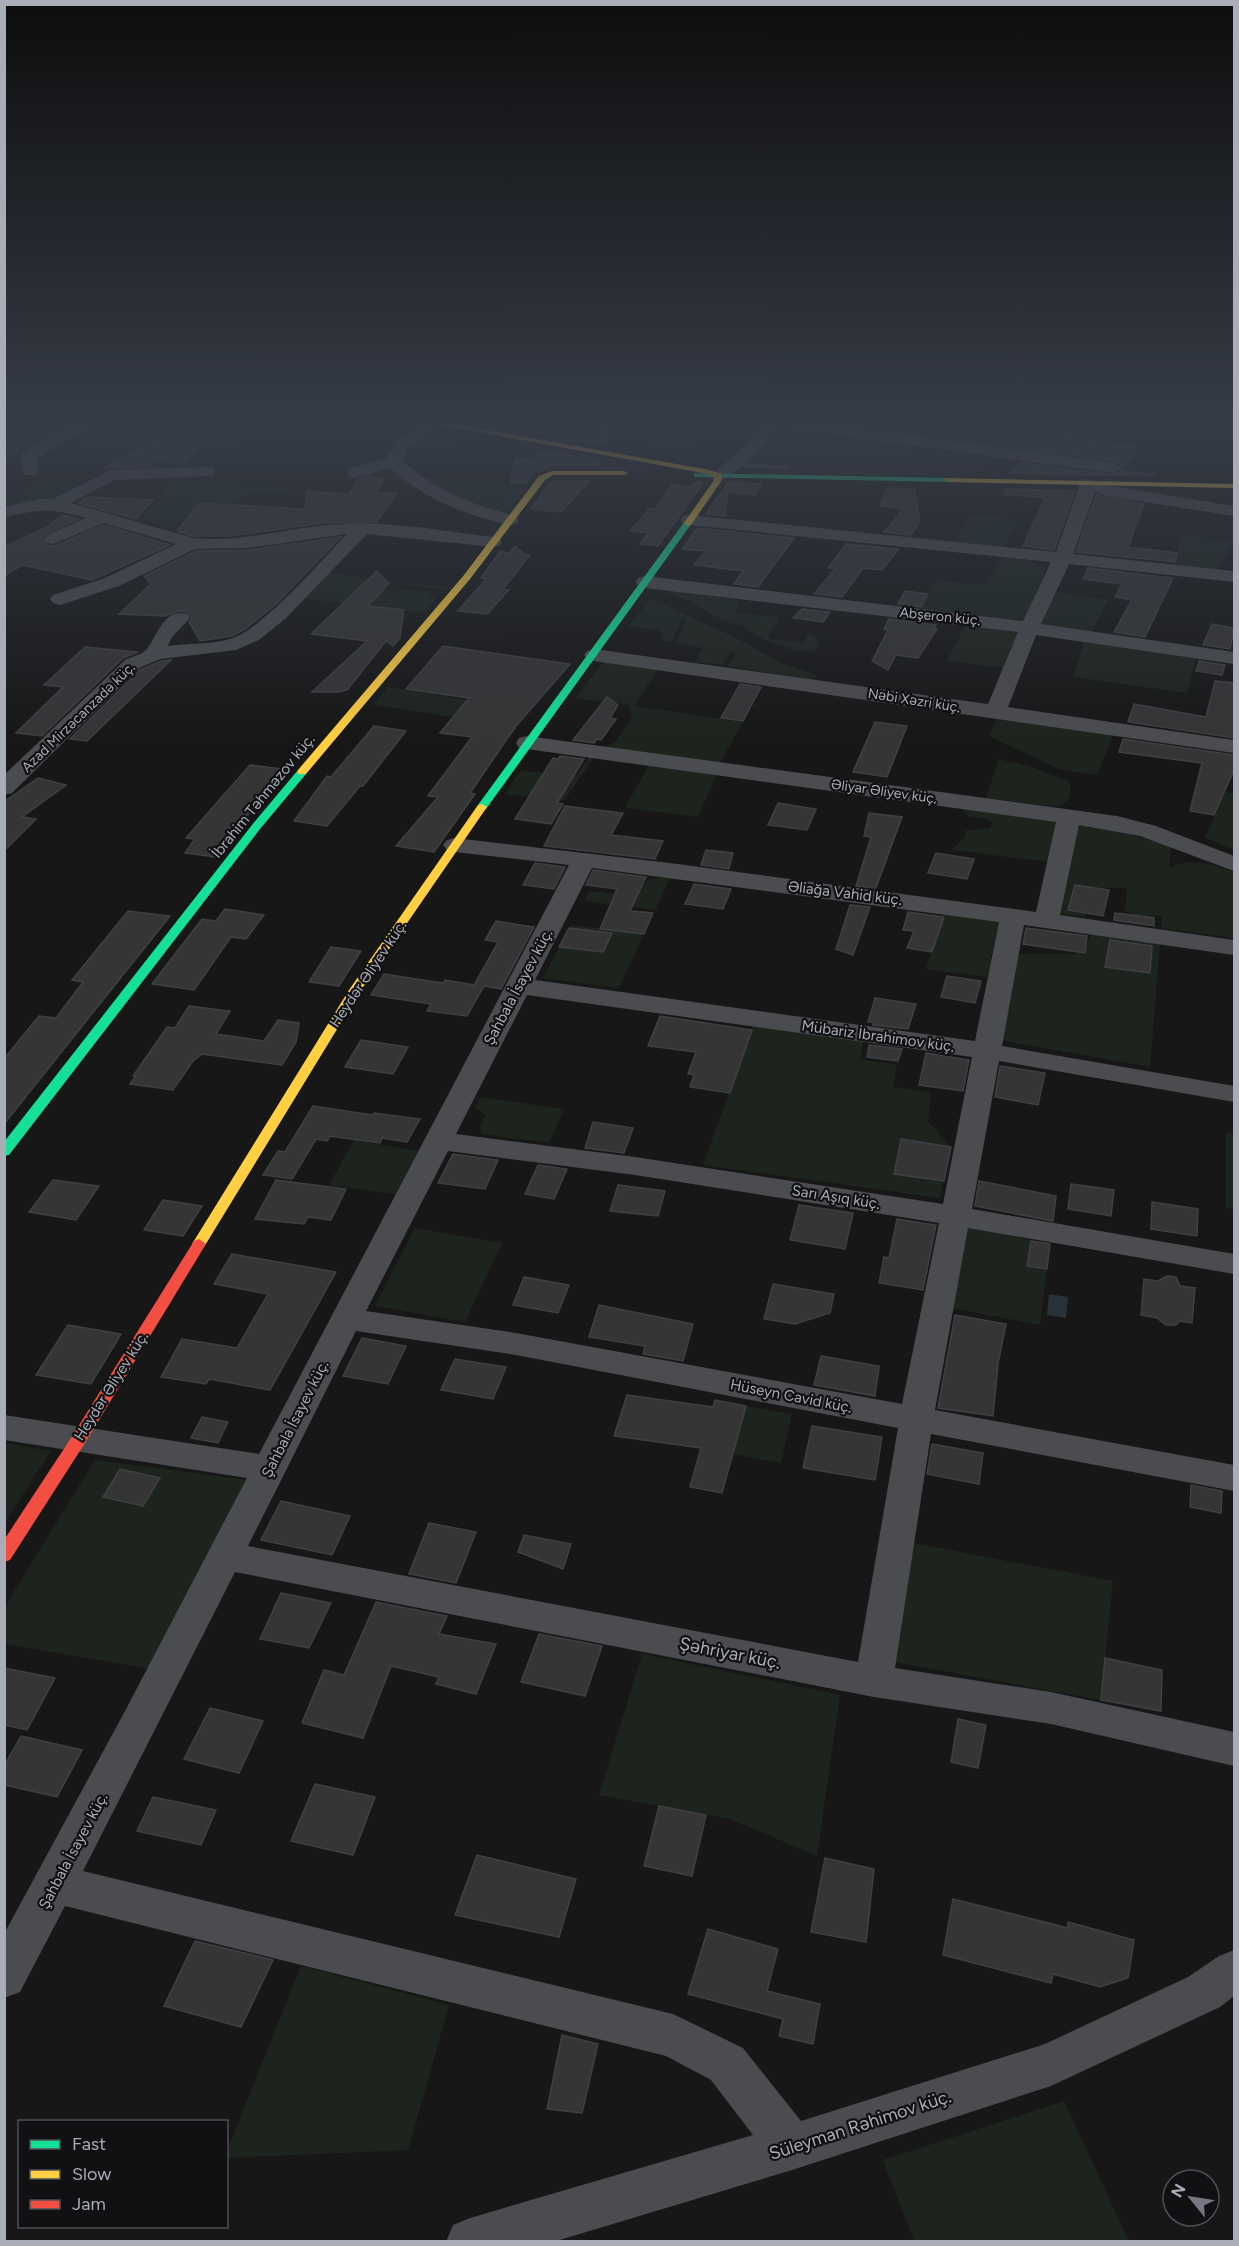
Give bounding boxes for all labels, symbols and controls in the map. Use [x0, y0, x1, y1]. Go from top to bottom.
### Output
street label: Abşeron küç. [899, 604, 981, 629]
street label: Azad Mirzəcanzadə küç. [18, 659, 139, 776]
street label: Nəbi Xəzri küç. [867, 685, 961, 716]
street label: İbrahim Təhməzov küç. [207, 730, 319, 862]
street label: Əliyar Əliyev küç. [830, 776, 938, 807]
street label: Əliağa Vahid küç. [787, 877, 903, 909]
street label: Heydər Əliyev küç. [326, 917, 410, 1031]
street label: Şahbala İsayev küç. [480, 926, 556, 1048]
street label: Mübariz İbrahimov küç. [800, 1016, 956, 1056]
street label: Sarı Aşıq küç. [791, 1181, 881, 1213]
street label: Heydər Əliyev küç. [70, 1328, 152, 1444]
street label: Şahbala İsayev küç. [258, 1357, 332, 1481]
street label: Hüseyn Cavid küç. [729, 1375, 853, 1417]
street label: Şəhriyar küç. [678, 1632, 782, 1674]
street label: Şahbala İsayev küç. [35, 1790, 111, 1912]
street label: Süleyman Rəhimov küç. [766, 2085, 954, 2165]
legend [18, 2120, 228, 2228]
text: Fast [72, 2133, 106, 2155]
text: Slow [72, 2163, 111, 2185]
north arrow [1161, 2168, 1221, 2228]
text: N [1167, 2181, 1190, 2201]
text: Jam [72, 2193, 106, 2215]

